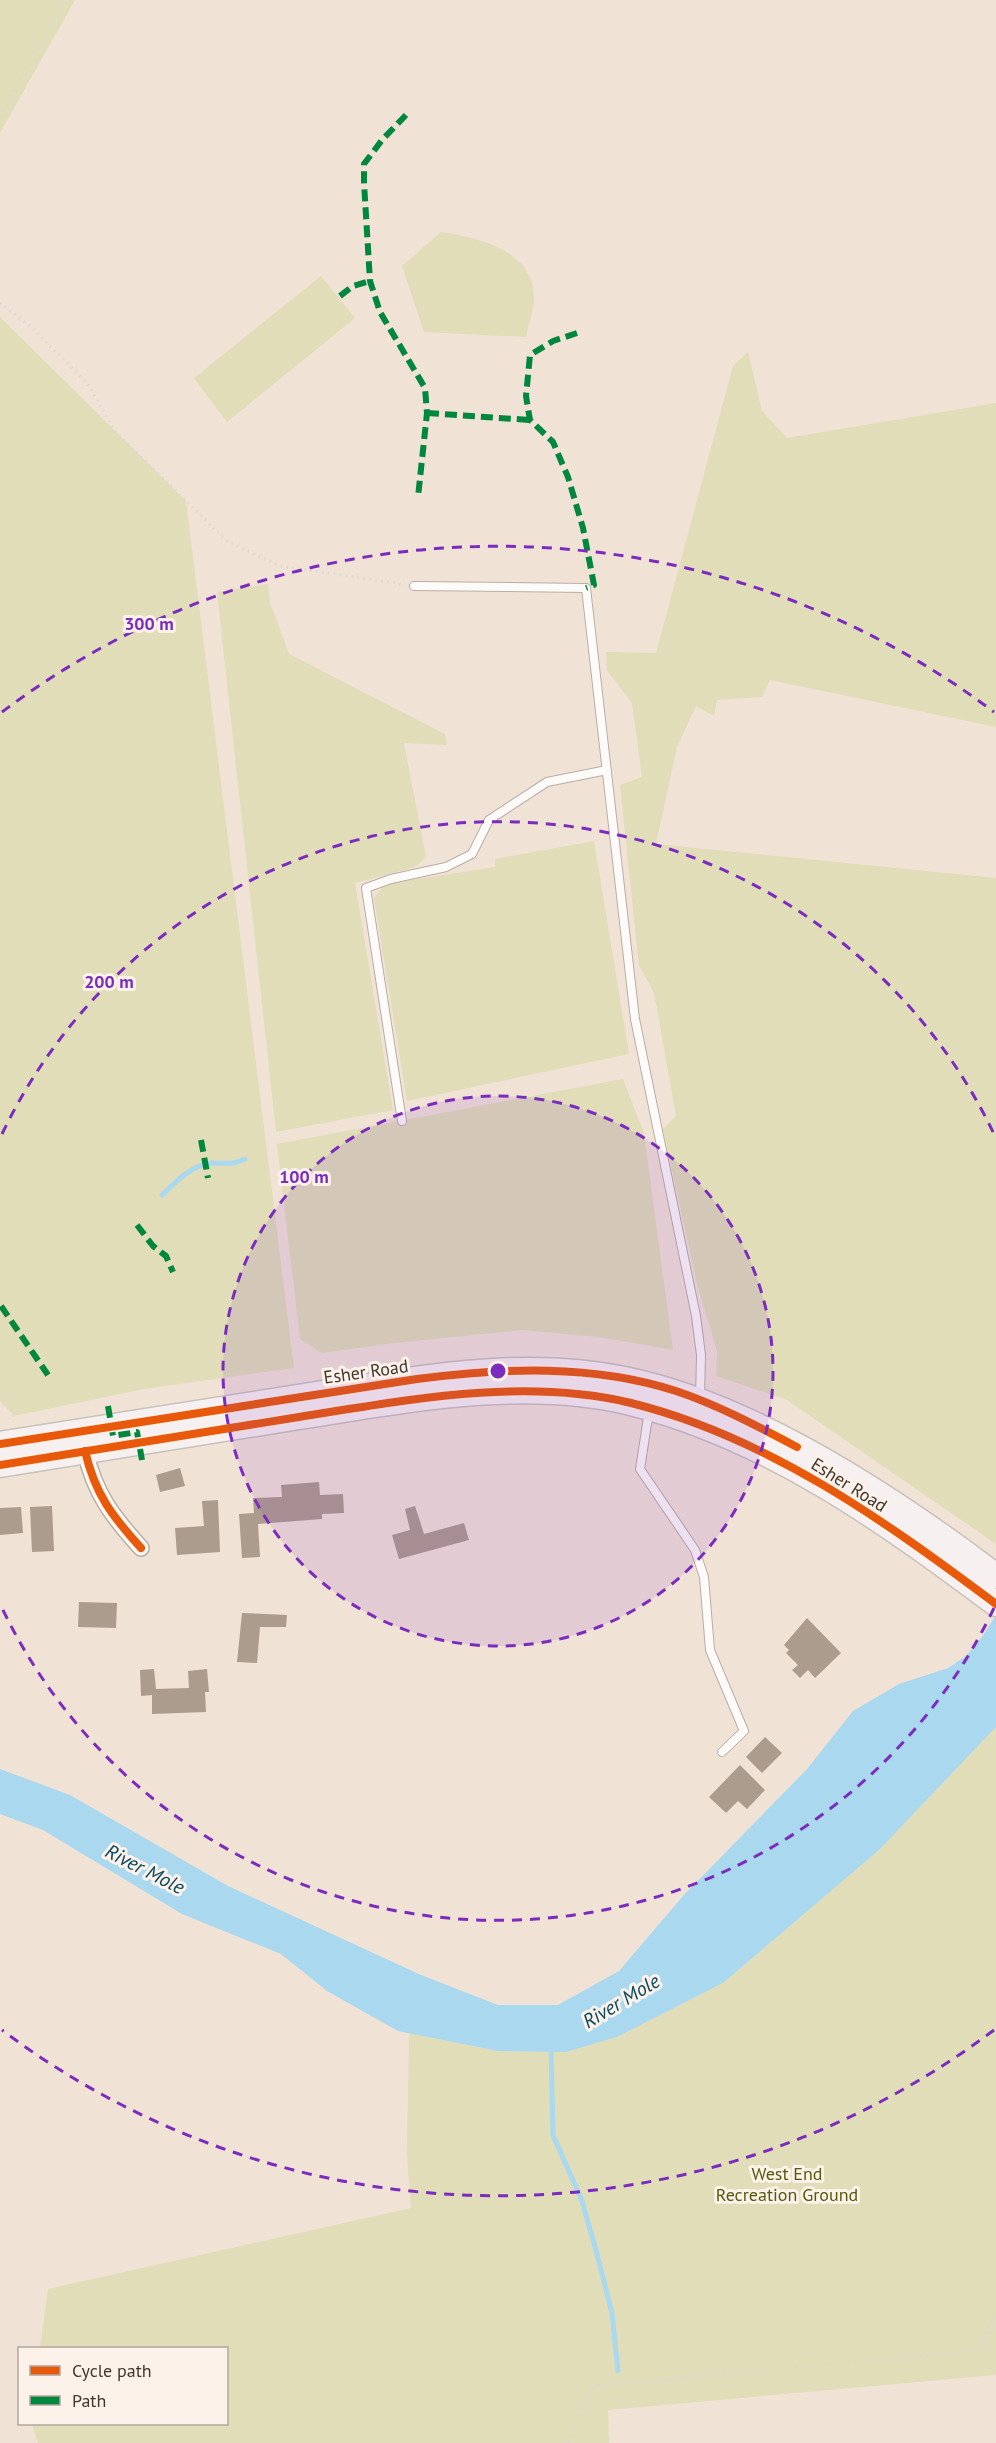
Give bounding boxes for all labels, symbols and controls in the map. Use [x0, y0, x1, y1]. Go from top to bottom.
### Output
text: 300 m [124, 612, 174, 635]
text: 200 m [84, 970, 134, 993]
text: 100 m [279, 1165, 329, 1188]
street label: Esher Road [322, 1354, 410, 1389]
centre of rings [488, 1361, 508, 1381]
street label: Esher Road [807, 1452, 892, 1517]
water label: River Mole [101, 1838, 190, 1900]
water label: River Mole [578, 1967, 665, 2034]
park label: West End Recreation Ground [716, 2162, 858, 2206]
legend [18, 2347, 228, 2425]
text: Cycle path [72, 2359, 152, 2382]
text: Path [72, 2389, 106, 2412]

